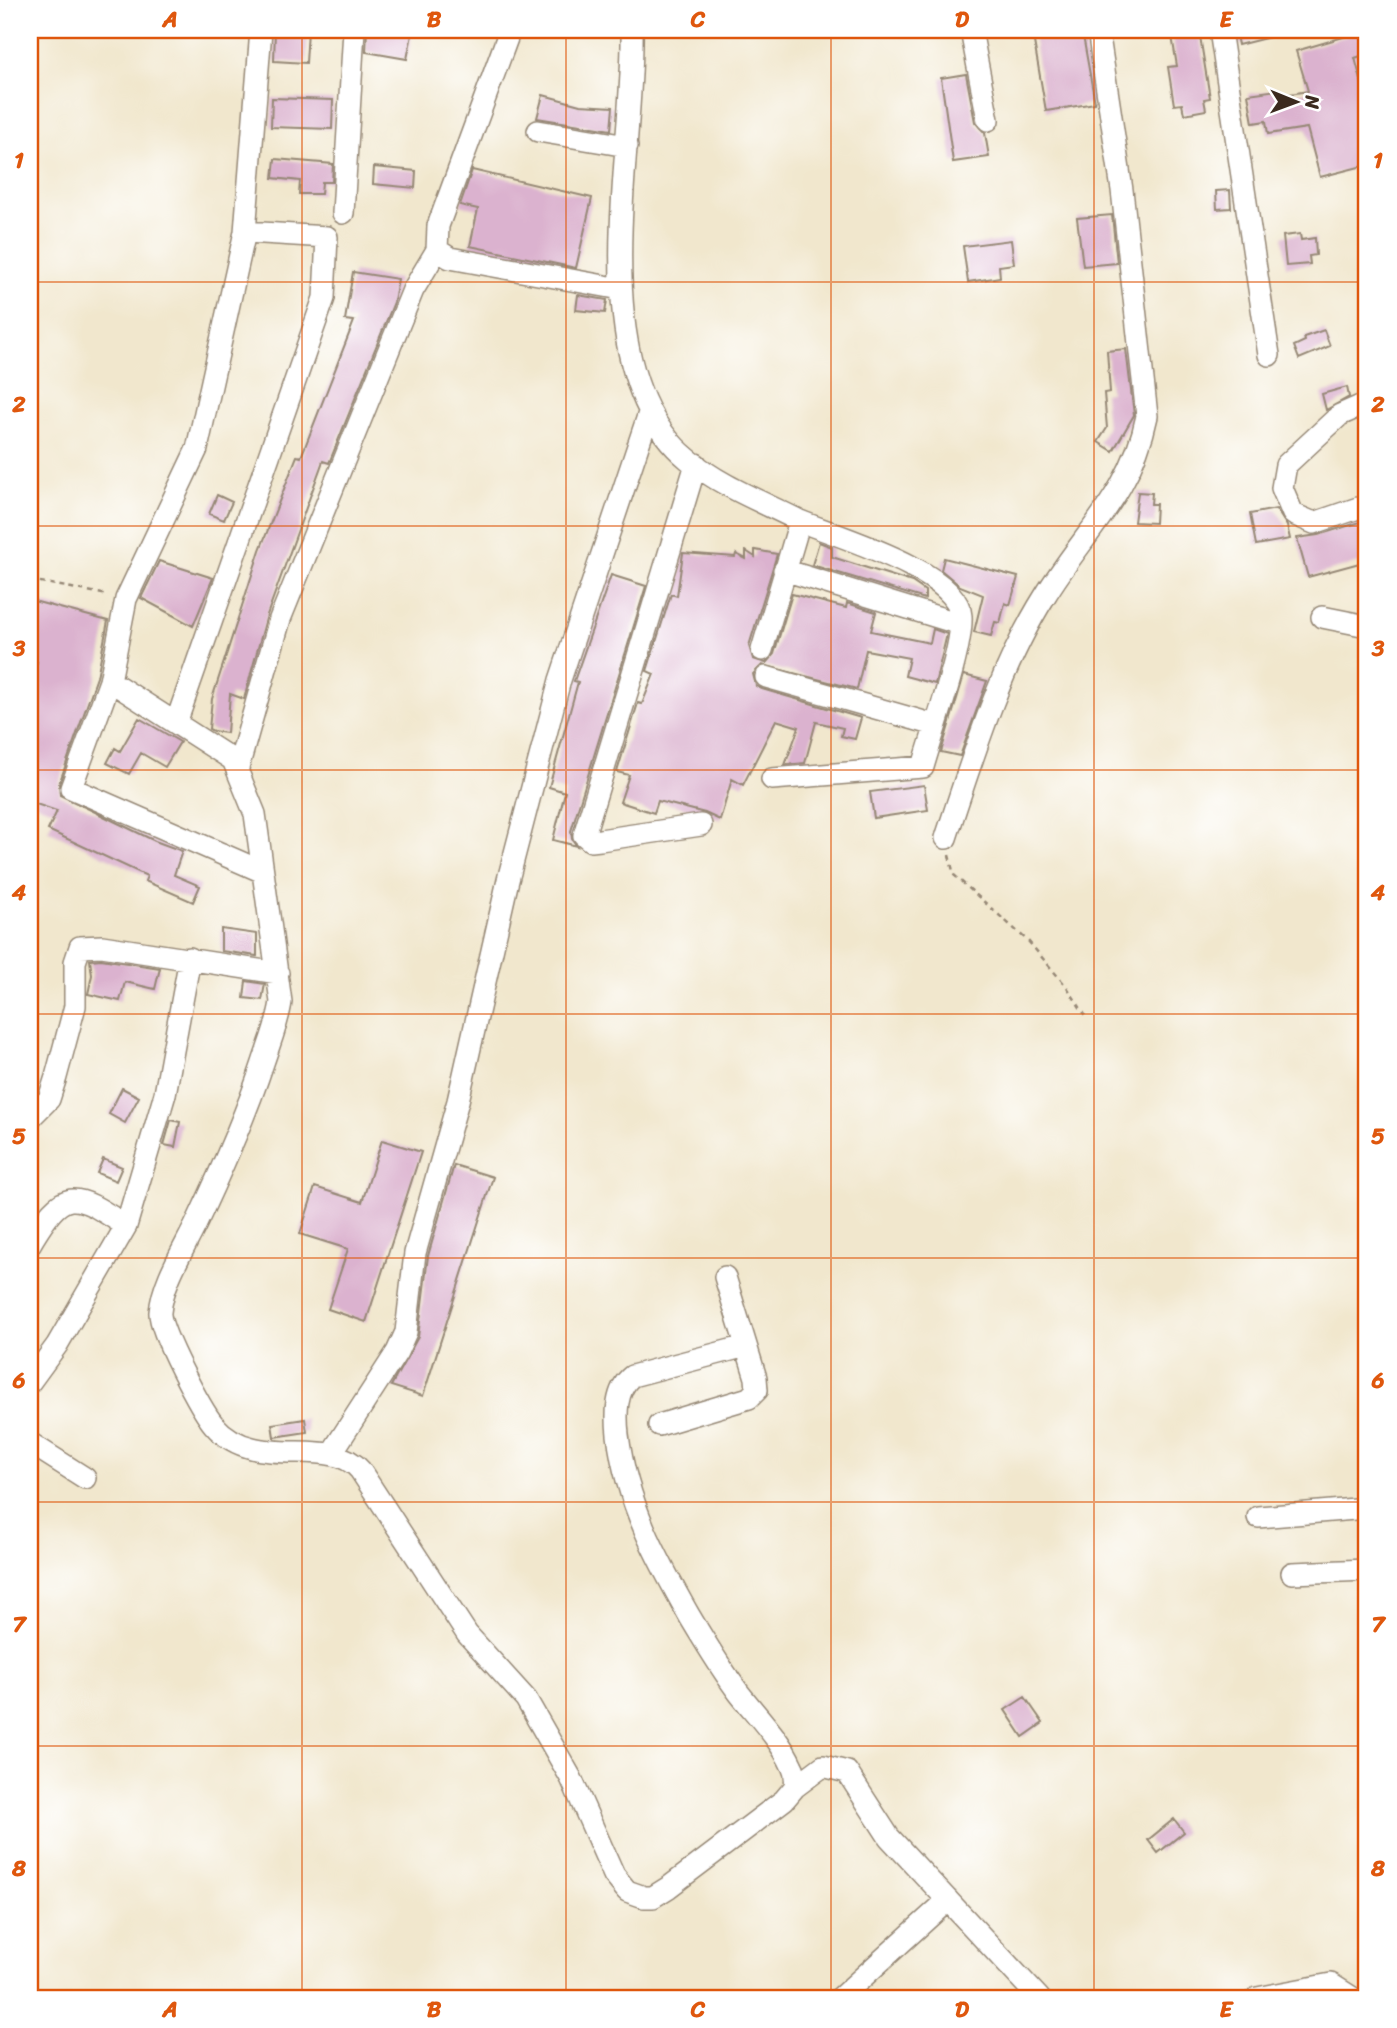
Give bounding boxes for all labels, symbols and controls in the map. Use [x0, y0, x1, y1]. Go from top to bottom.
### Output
text: A [161, 0, 178, 40]
text: B [427, 0, 442, 40]
text: C [690, 0, 706, 40]
text: D [955, 0, 970, 40]
text: E [1220, 0, 1235, 40]
north arrow [1260, 66, 1330, 136]
text: N [1296, 94, 1329, 110]
text: 1 [14, 140, 24, 181]
text: 1 [1373, 140, 1383, 181]
text: 2 [11, 384, 26, 425]
text: 2 [1370, 384, 1385, 425]
text: 3 [12, 628, 26, 669]
text: 3 [1371, 628, 1385, 669]
text: 4 [11, 872, 27, 913]
text: 4 [1370, 872, 1386, 913]
text: 5 [12, 1116, 26, 1157]
text: 5 [1371, 1116, 1385, 1157]
text: 6 [11, 1360, 26, 1401]
text: 6 [1370, 1360, 1385, 1401]
text: 7 [12, 1604, 27, 1645]
text: 7 [1371, 1604, 1386, 1645]
text: 8 [11, 1848, 26, 1889]
text: 8 [1370, 1848, 1385, 1889]
text: A [161, 1989, 178, 2028]
text: B [427, 1989, 442, 2028]
text: C [690, 1989, 706, 2028]
text: D [955, 1989, 970, 2028]
text: E [1220, 1989, 1235, 2028]

